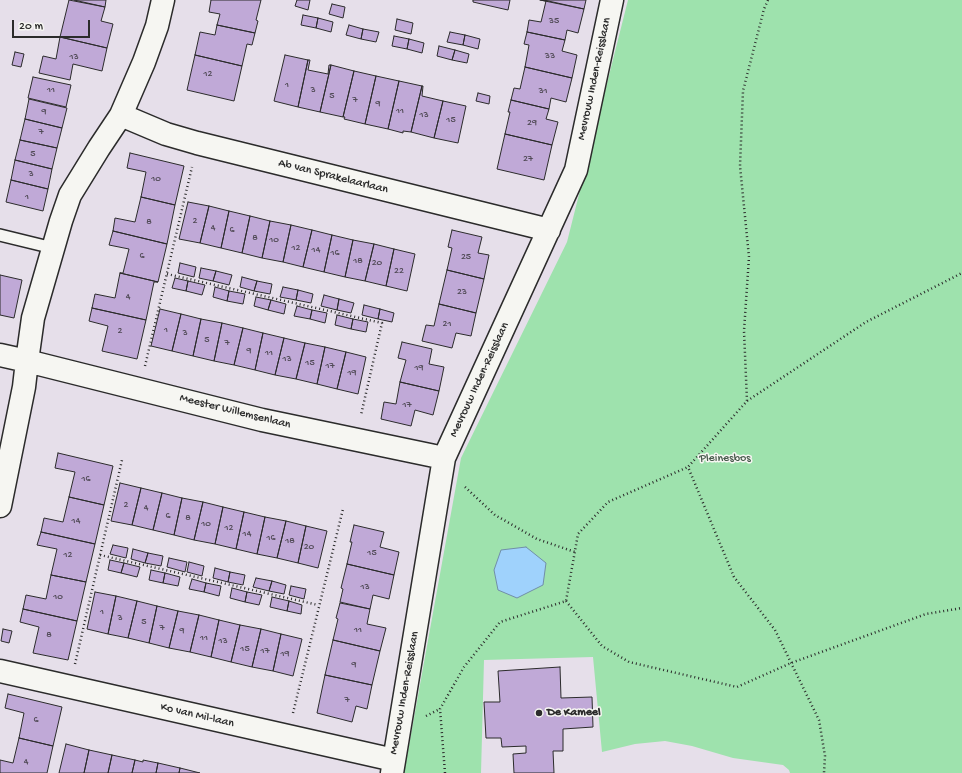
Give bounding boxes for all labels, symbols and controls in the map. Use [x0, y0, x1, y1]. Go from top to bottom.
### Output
scale bar [14, 12, 92, 38]
house number: 35 [549, 15, 559, 27]
street label: Mevrouw Inden-Reisslaan [575, 16, 615, 142]
text: 20 m [19, 20, 43, 34]
house number: 33 [545, 50, 555, 62]
house number: 13 [69, 51, 79, 63]
house number: 12 [204, 68, 212, 80]
house number: 1 [285, 79, 289, 91]
house number: 11 [47, 84, 55, 96]
house number: 3 [310, 84, 316, 96]
house number: 31 [538, 85, 548, 97]
house number: 5 [329, 90, 335, 102]
house number: 7 [352, 94, 358, 106]
house number: 9 [375, 98, 381, 110]
house number: 11 [396, 105, 404, 117]
house number: 9 [41, 106, 47, 118]
house number: 13 [419, 109, 429, 121]
house number: 15 [446, 114, 456, 126]
house number: 29 [527, 117, 537, 129]
house number: 7 [38, 126, 44, 138]
house number: 5 [30, 148, 36, 160]
house number: 27 [523, 153, 533, 165]
street label: Ab van Sprakelaarlaan [277, 156, 389, 198]
house number: 3 [28, 168, 34, 180]
house number: 10 [151, 173, 161, 185]
house number: 1 [25, 191, 29, 203]
house number: 2 [193, 215, 197, 227]
house number: 8 [146, 216, 152, 228]
house number: 4 [211, 222, 215, 234]
house number: 6 [229, 224, 235, 236]
house number: 8 [252, 232, 258, 244]
house number: 10 [269, 234, 279, 246]
house number: 12 [292, 242, 300, 254]
house number: 14 [312, 244, 320, 256]
house number: 16 [330, 247, 340, 259]
house number: 6 [139, 250, 145, 262]
house number: 25 [461, 251, 471, 263]
house number: 18 [353, 255, 363, 267]
house number: 20 [372, 257, 382, 269]
house number: 22 [394, 265, 404, 277]
house number: 23 [457, 286, 467, 298]
house number: 4 [126, 291, 130, 303]
house number: 21 [443, 318, 451, 330]
street label: Mevrouw Inden-Reisslaan [447, 320, 513, 440]
house number: 1 [164, 324, 168, 336]
house number: 2 [118, 325, 122, 337]
house number: 3 [182, 327, 188, 339]
house number: 5 [204, 334, 210, 346]
house number: 7 [224, 337, 230, 349]
house number: 9 [246, 345, 252, 357]
house number: 11 [265, 347, 273, 359]
house number: 13 [282, 353, 292, 365]
house number: 15 [305, 357, 315, 369]
house number: 17 [325, 360, 335, 372]
house number: 19 [414, 362, 424, 374]
house number: 19 [347, 367, 357, 379]
street label: Meester Willemsenlaan [178, 391, 292, 433]
house number: 17 [402, 399, 412, 411]
park label: Pleinesbos [699, 452, 751, 466]
house number: 16 [81, 473, 91, 485]
house number: 2 [124, 499, 128, 511]
house number: 4 [144, 502, 148, 514]
house number: 6 [165, 510, 171, 522]
house number: 8 [185, 512, 191, 524]
house number: 14 [72, 515, 80, 527]
house number: 10 [201, 518, 211, 530]
house number: 12 [225, 522, 233, 534]
house number: 14 [243, 528, 251, 540]
house number: 16 [266, 532, 276, 544]
house number: 18 [285, 535, 295, 547]
house number: 20 [304, 541, 314, 553]
house number: 15 [367, 547, 377, 559]
house number: 12 [64, 549, 72, 561]
house number: 13 [360, 581, 370, 593]
house number: 10 [53, 591, 63, 603]
house number: 1 [100, 606, 104, 618]
house number: 3 [117, 612, 123, 624]
house number: 5 [141, 616, 147, 628]
house number: 7 [159, 622, 165, 634]
house number: 11 [354, 624, 362, 636]
house number: 9 [179, 625, 185, 637]
house number: 8 [46, 629, 52, 641]
street label: Mevrouw Inden-Reisslaan [387, 630, 423, 756]
house number: 11 [200, 632, 208, 644]
house number: 13 [218, 635, 228, 647]
house number: 15 [240, 643, 250, 655]
house number: 17 [260, 645, 270, 657]
house number: 19 [280, 648, 290, 660]
house number: 9 [351, 659, 357, 671]
house number: 7 [344, 694, 350, 706]
street label: Ko van Mil-laan [159, 701, 235, 731]
place label: De Kameel [547, 706, 601, 720]
marker: De Kameel [534, 708, 544, 718]
house number: 6 [33, 714, 39, 726]
house number: 4 [24, 756, 28, 768]

